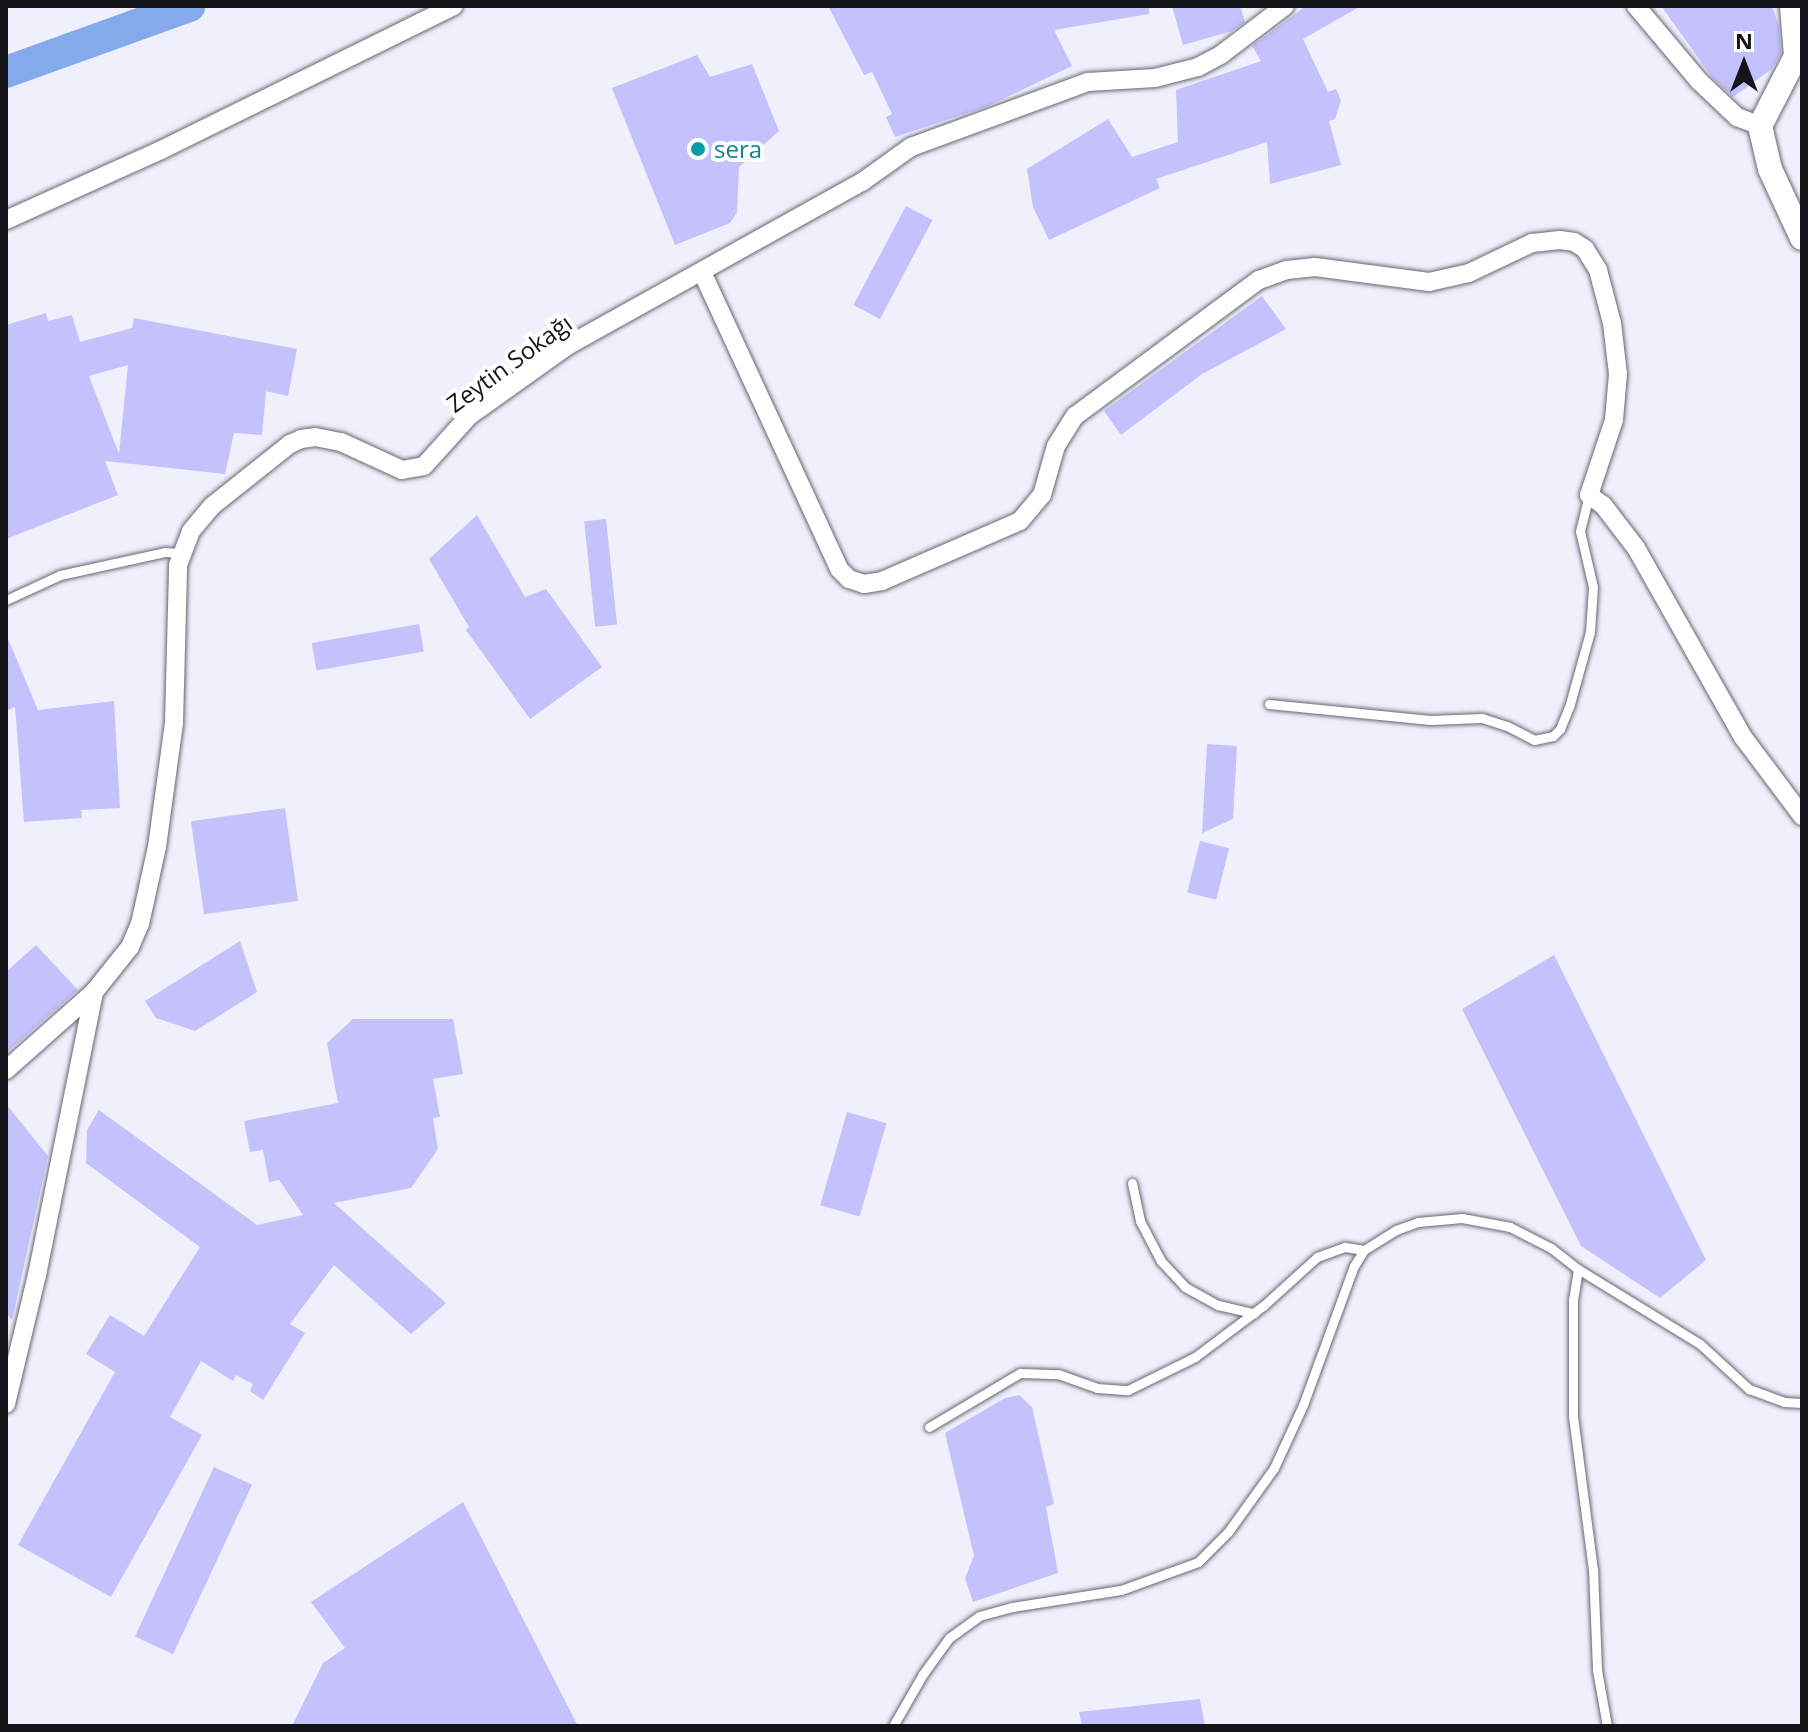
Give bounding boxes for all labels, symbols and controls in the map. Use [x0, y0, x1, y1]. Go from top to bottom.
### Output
north arrow [1704, 24, 1784, 104]
text: N [1735, 25, 1753, 55]
place label: sera [714, 135, 762, 163]
marker: sera [689, 140, 707, 158]
street label: Zeytin Sokağı [441, 308, 577, 418]

